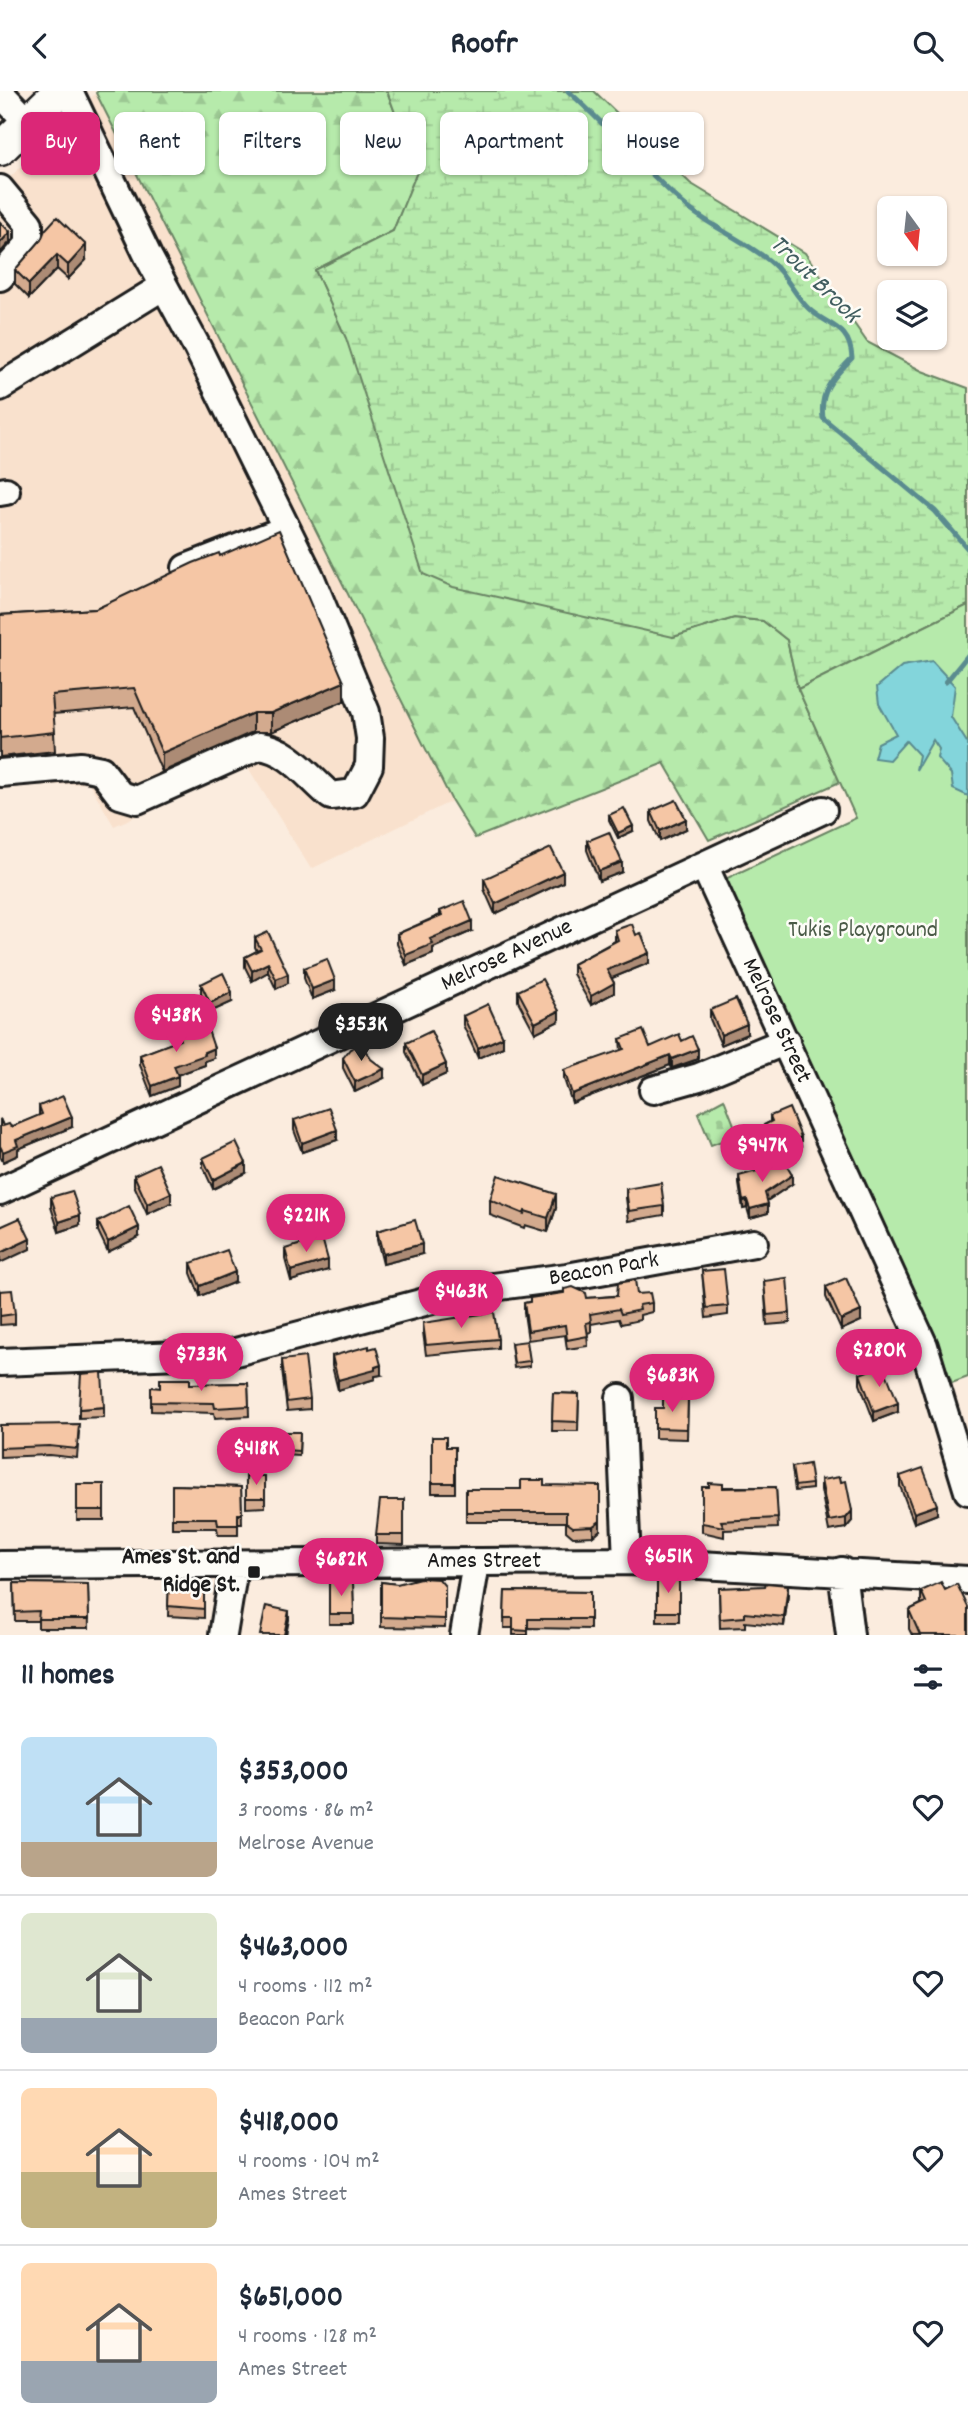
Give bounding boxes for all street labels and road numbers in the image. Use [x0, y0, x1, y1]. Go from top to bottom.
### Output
street label: Melrose Avenue [436, 911, 578, 1001]
street label: Melrose Street [732, 953, 820, 1089]
street label: Beacon Park [546, 1244, 662, 1296]
street label: Ames Street [427, 1545, 541, 1579]

